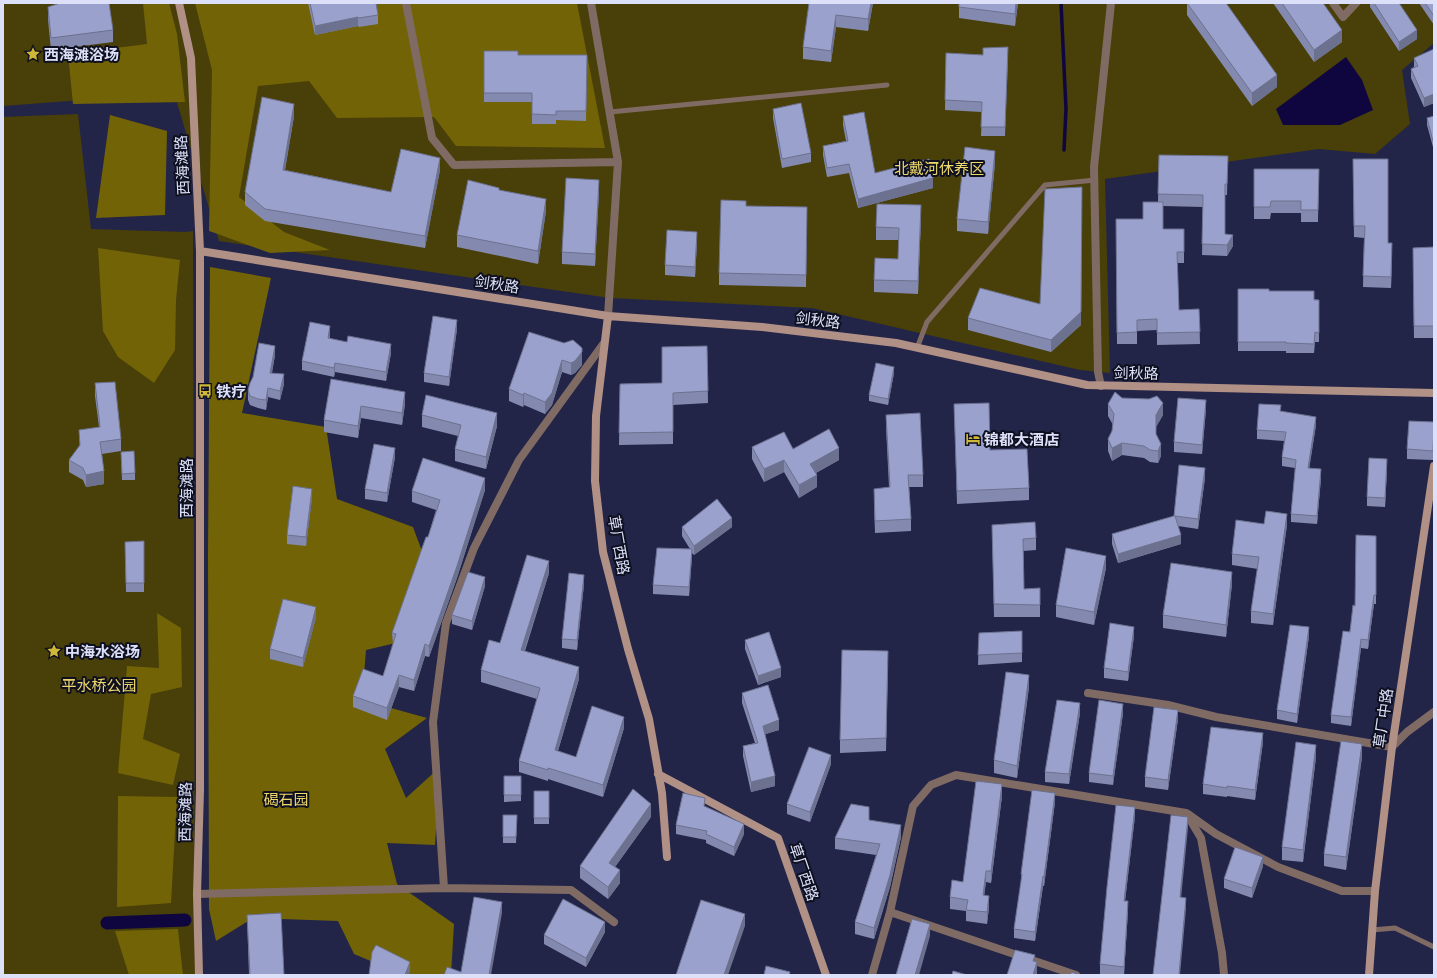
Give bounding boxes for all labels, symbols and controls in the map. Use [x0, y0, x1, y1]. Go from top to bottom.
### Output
place label: 西海滩浴场 [44, 43, 119, 66]
place icon: 西海滩浴场 [25, 46, 41, 62]
street label: 西海滩路 [169, 134, 195, 196]
park label: 北戴河休养区 [894, 157, 984, 180]
street label: 剑秋路 [473, 269, 521, 299]
street label: 剑秋路 [794, 306, 842, 334]
street label: 剑秋路 [1113, 361, 1159, 385]
place label: 铁疗 [216, 380, 246, 403]
bus stop icon: 铁疗 [197, 383, 213, 399]
place label: 锦都大酒店 [984, 428, 1059, 451]
hotel icon: 锦都大酒店 [965, 431, 981, 447]
street label: 西海滩路 [175, 458, 198, 518]
street label: 草厂西路 [602, 513, 636, 577]
place label: 中海水浴场 [65, 640, 140, 663]
place icon: 中海水浴场 [46, 643, 62, 659]
park label: 平水桥公园 [61, 674, 137, 697]
street label: 草厂中路 [1367, 687, 1399, 749]
street label: 西海滩路 [173, 782, 197, 842]
park label: 碣石园 [263, 788, 309, 811]
street label: 草厂西路 [783, 840, 825, 904]

